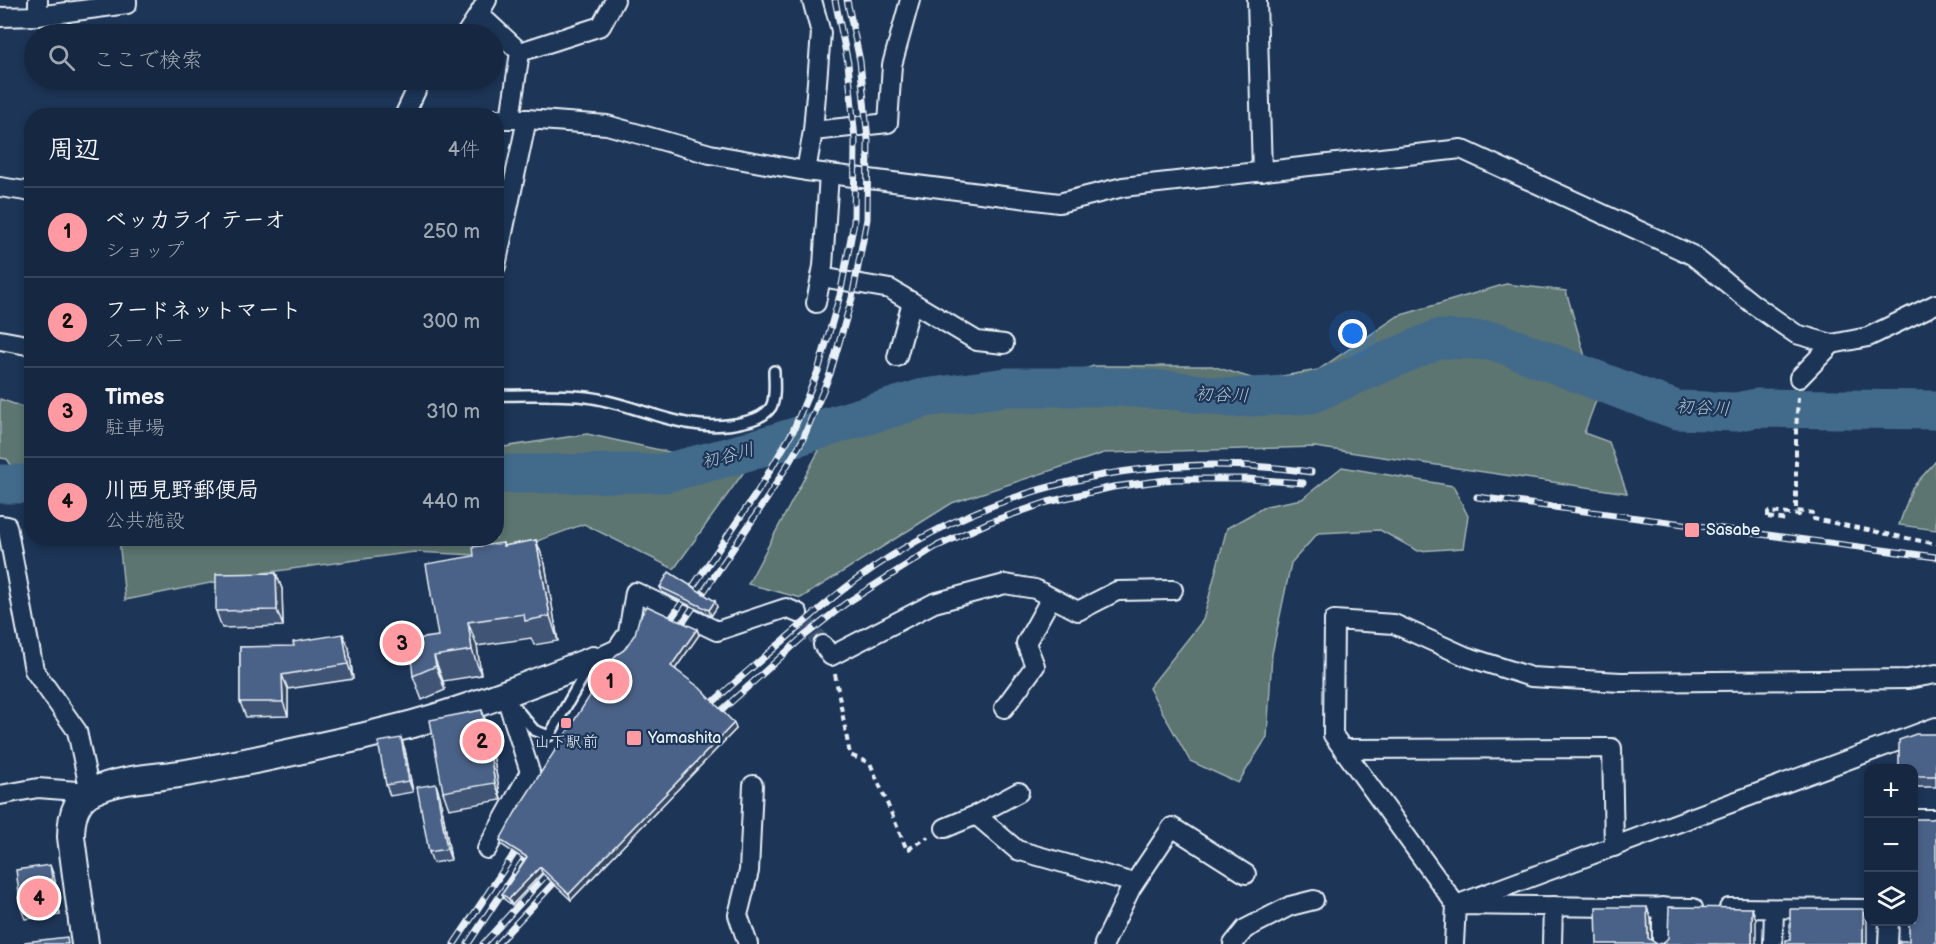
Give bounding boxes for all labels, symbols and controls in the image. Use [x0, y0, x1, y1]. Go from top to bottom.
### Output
search box [24, 24, 504, 90]
icon: search [45, 41, 78, 74]
text: ここで検索 [93, 47, 203, 74]
text: 周辺 [48, 135, 100, 166]
text: 4件 [448, 138, 480, 162]
text: ベッカライ テーオ [105, 207, 286, 234]
text: 1 [63, 220, 72, 244]
text: 250 m [423, 220, 480, 244]
text: ショップ [105, 239, 184, 263]
text: フードネットマート [105, 297, 302, 324]
text: 2 [62, 310, 73, 334]
text: 300 m [422, 310, 480, 334]
your location [1338, 319, 1367, 348]
text: スーパー [105, 329, 184, 353]
text: Times [105, 384, 164, 411]
water label: 初谷川 [1195, 384, 1249, 406]
water label: 初谷川 [1675, 396, 1731, 420]
text: 3 [62, 400, 73, 424]
text: 310 m [426, 400, 480, 424]
text: 駐車場 [105, 416, 165, 440]
water label: 初谷川 [699, 439, 757, 473]
text: 川西見野郵便局 [105, 477, 259, 504]
text: 4 [62, 490, 73, 514]
text: 440 m [422, 490, 480, 514]
text: 公共施設 [105, 509, 185, 533]
marker: Sasabe [1683, 521, 1701, 539]
place label: Sasabe [1706, 521, 1761, 540]
pin: 3 [382, 620, 422, 666]
pin: 1 [590, 658, 630, 704]
marker: 山下駅前 [559, 716, 573, 730]
pin: 2 [462, 718, 502, 764]
marker: Yamashita [625, 729, 643, 747]
place label: Yamashita [647, 729, 721, 748]
place label: 山下駅前 [534, 733, 598, 752]
map controls [1864, 764, 1918, 926]
button: + [1864, 764, 1918, 818]
button: − [1864, 818, 1918, 872]
button: layers [1864, 872, 1918, 926]
pin: 4 [20, 876, 58, 920]

